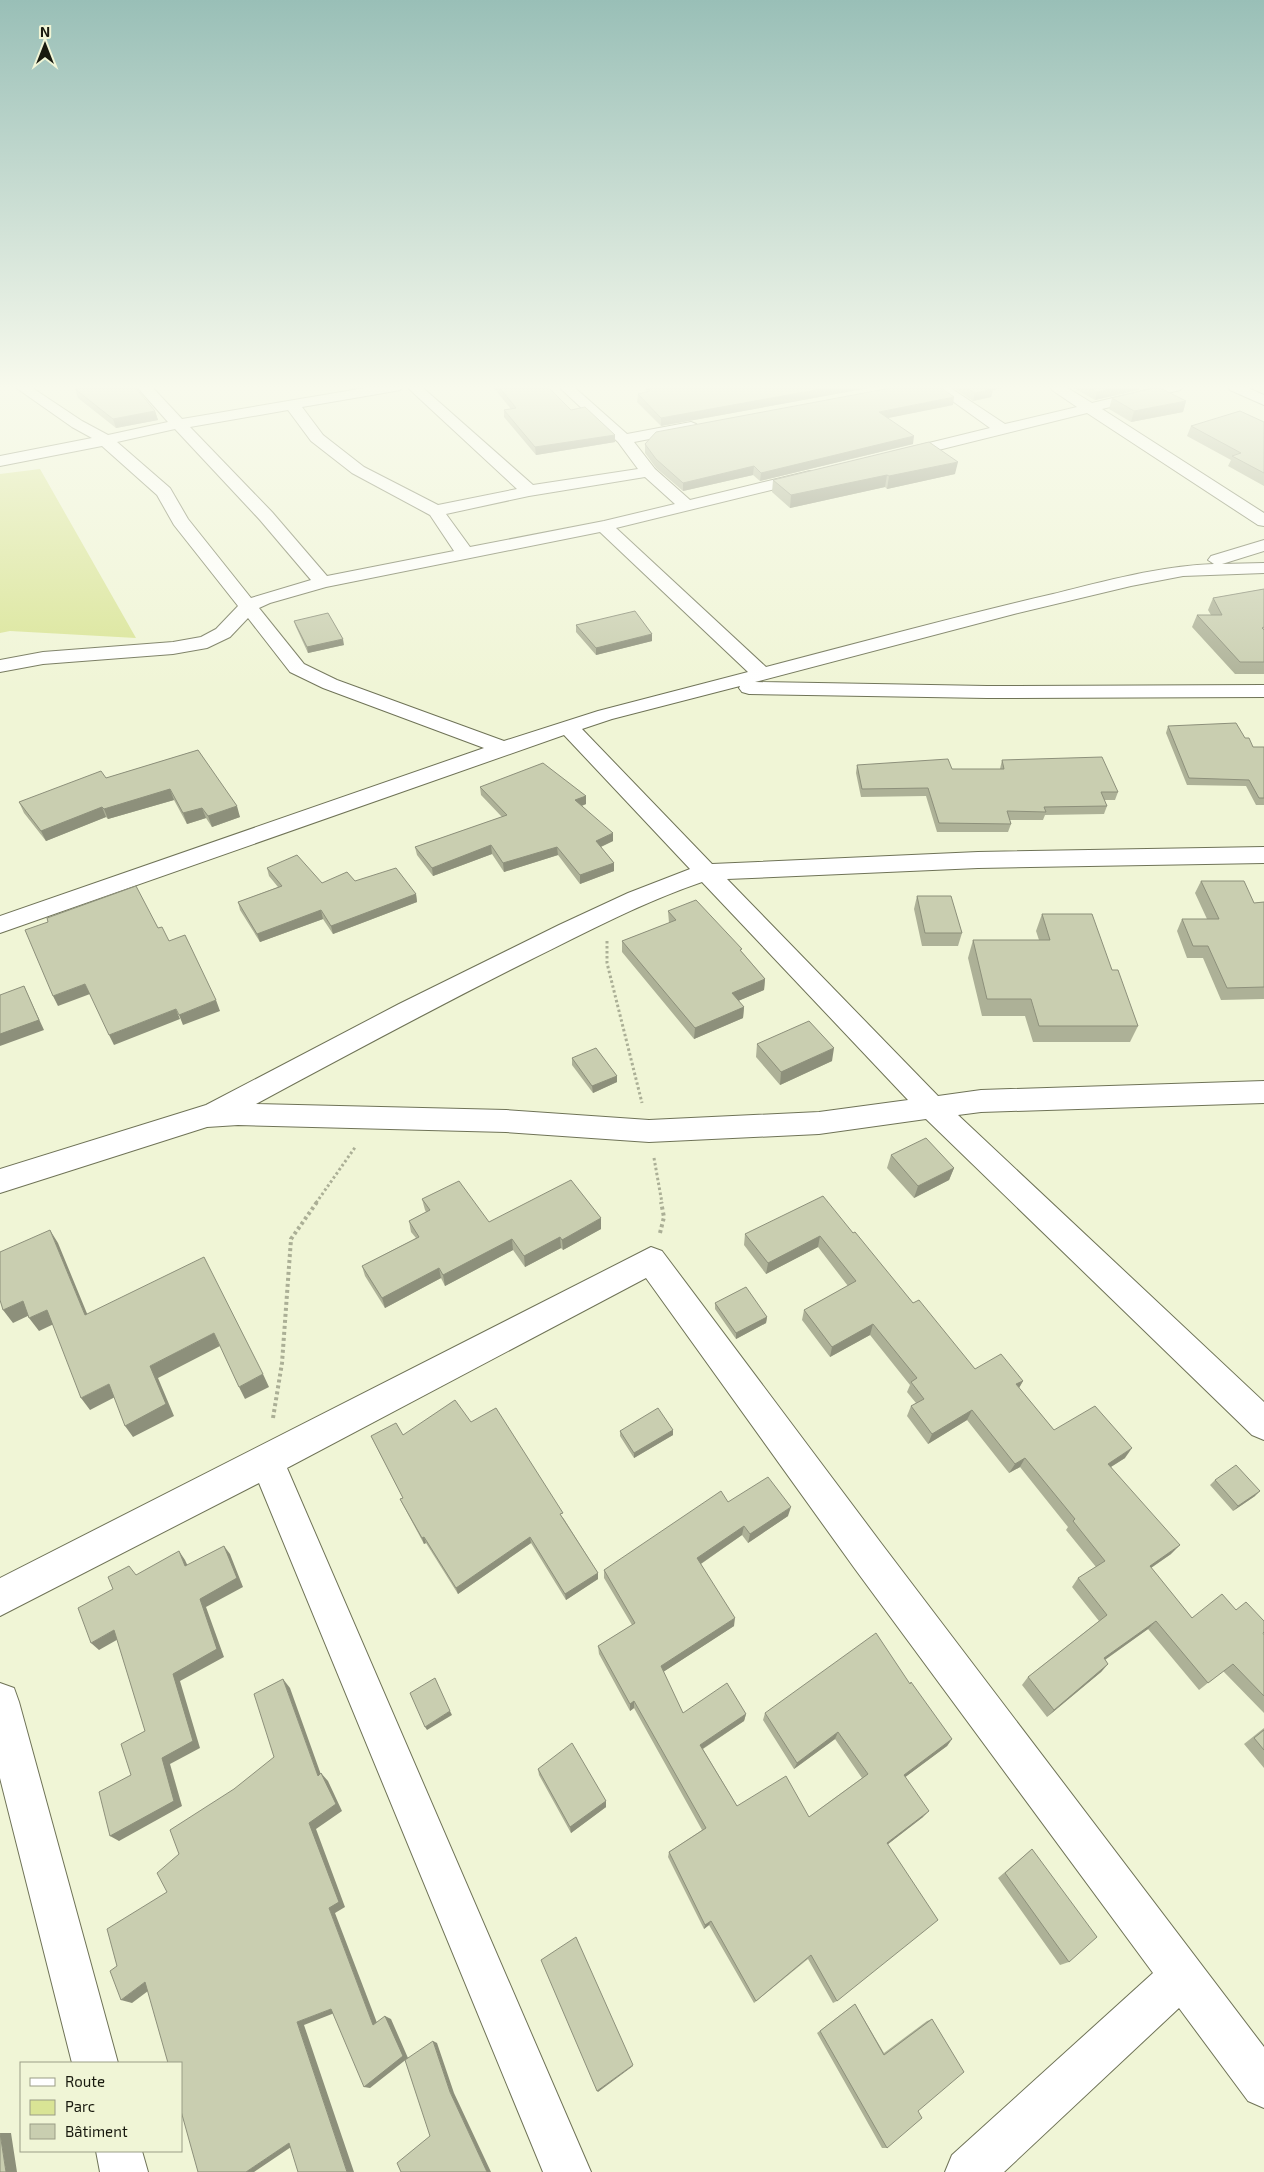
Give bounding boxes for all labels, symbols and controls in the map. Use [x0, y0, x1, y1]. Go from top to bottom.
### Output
north arrow [20, 20, 70, 70]
text: N [40, 23, 50, 40]
legend [20, 2062, 182, 2152]
text: Route [65, 2072, 105, 2090]
text: Parc [65, 2097, 95, 2115]
text: Bâtiment [65, 2122, 128, 2140]

